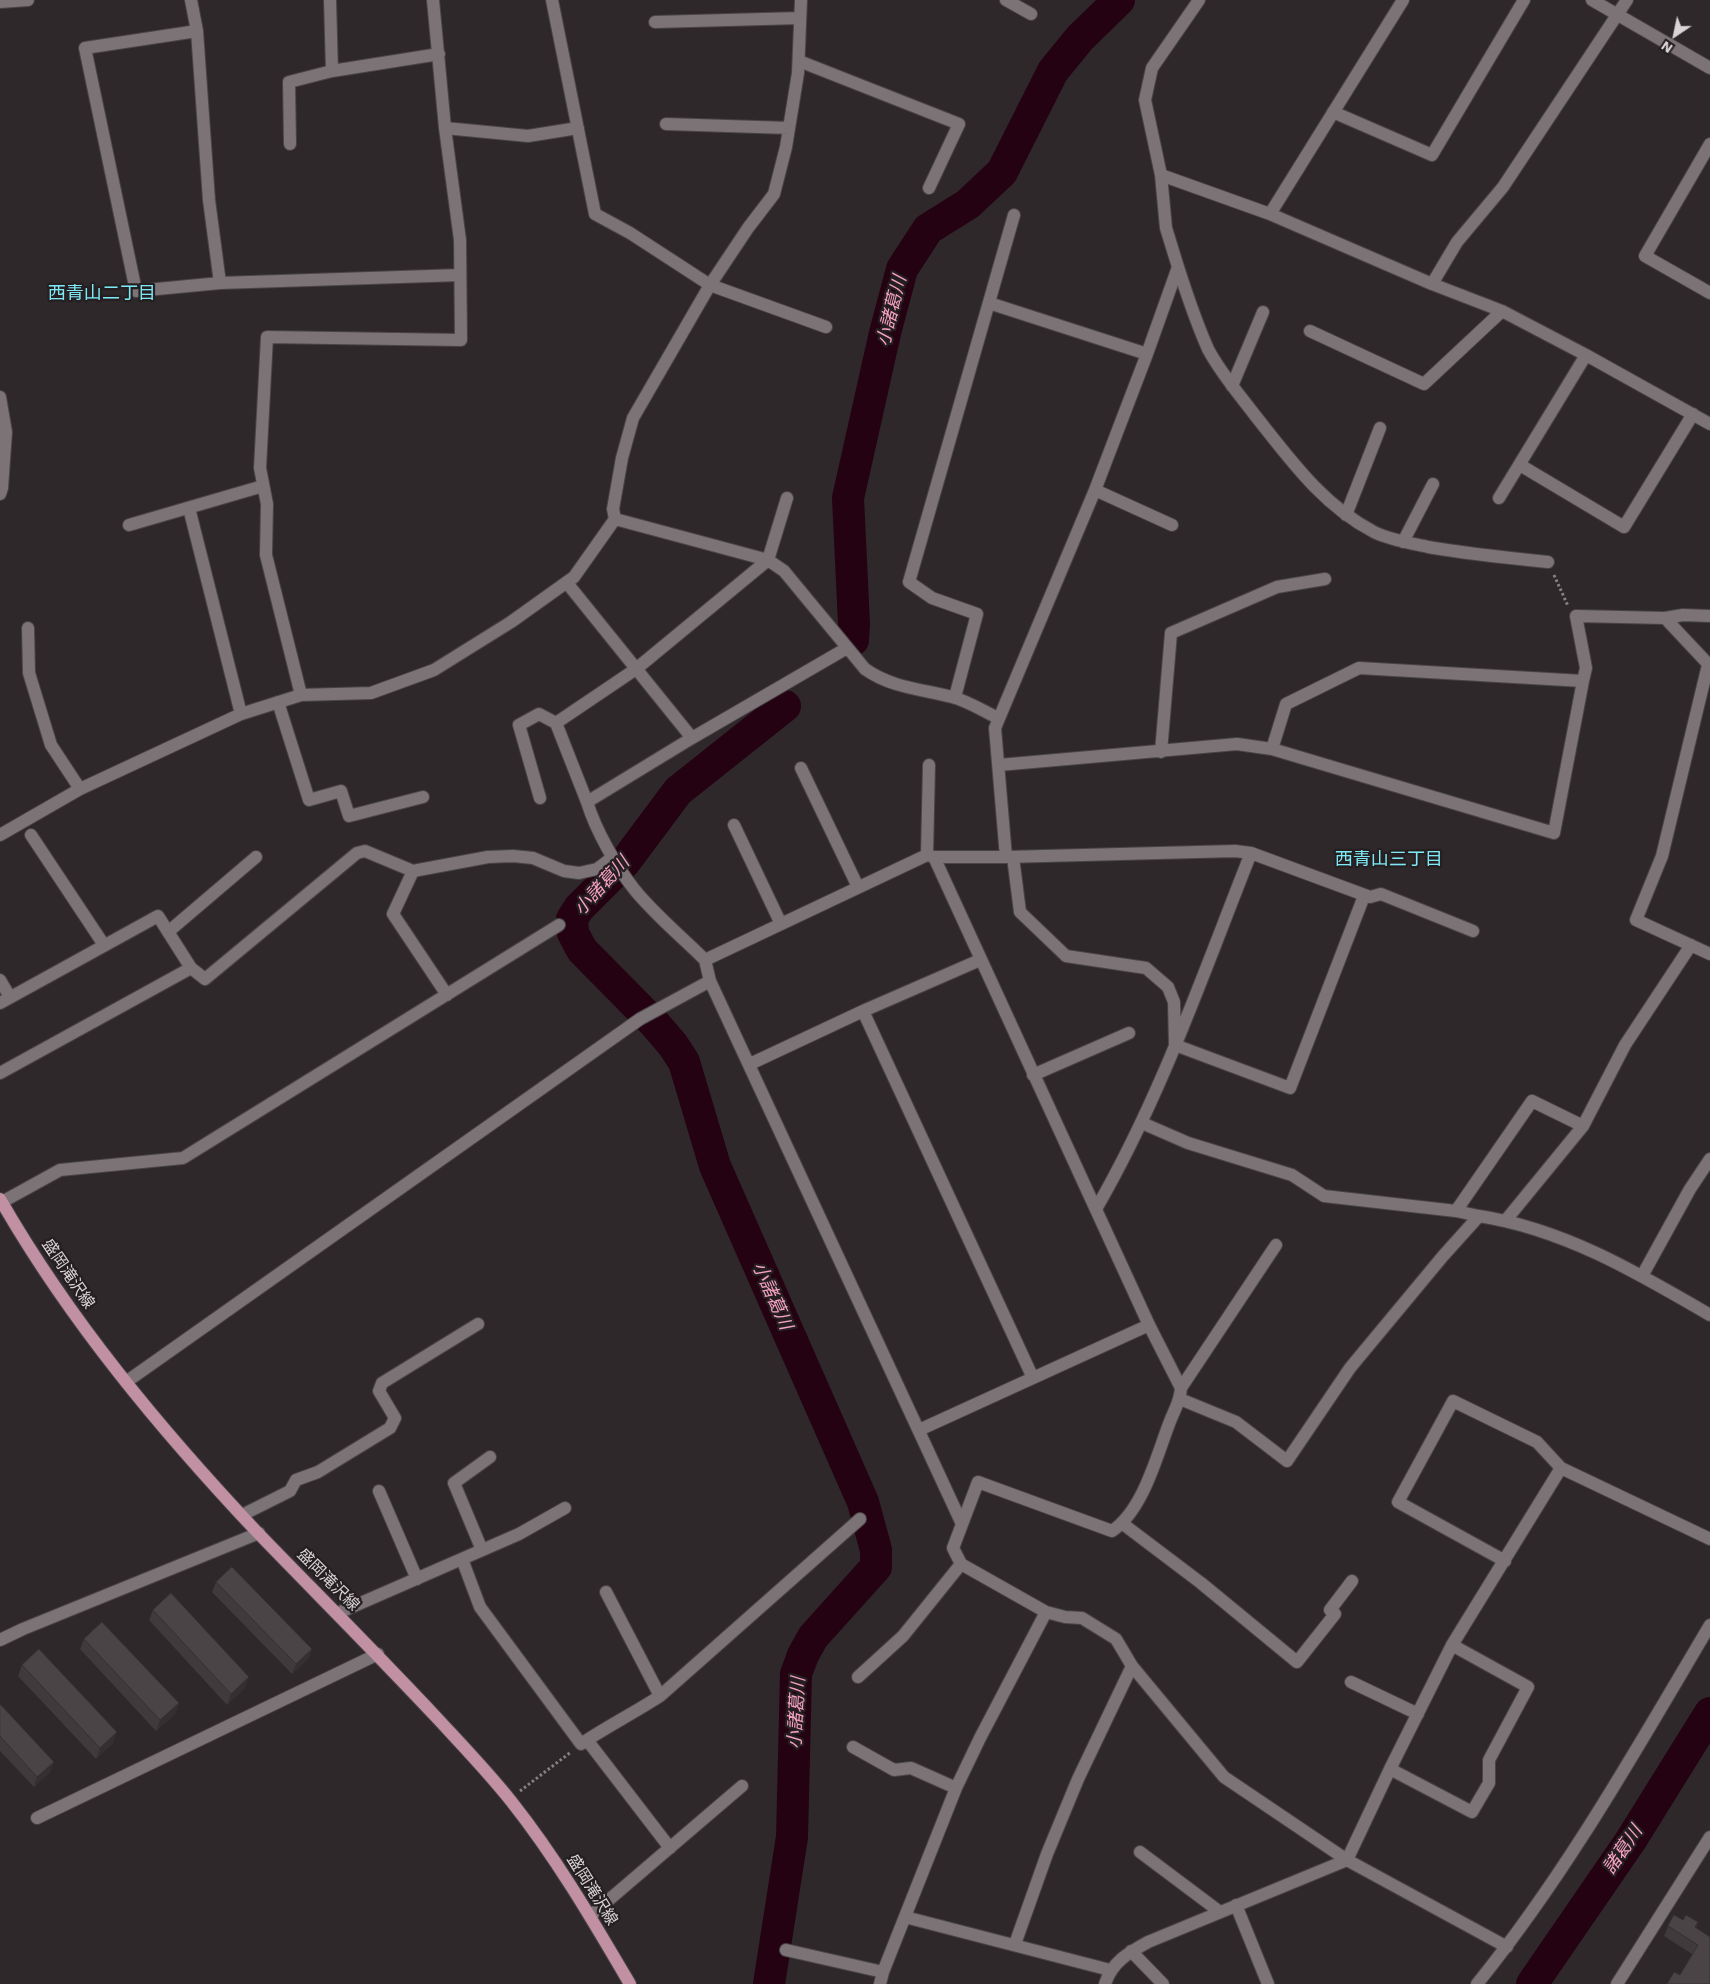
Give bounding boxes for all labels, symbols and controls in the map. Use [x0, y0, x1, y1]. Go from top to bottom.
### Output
north arrow [1650, 10, 1700, 60]
text: N [1658, 38, 1675, 57]
water label: 小諸葛川 [873, 273, 911, 349]
district label: 西青山二丁目 [48, 283, 156, 305]
district label: 西青山三丁目 [1335, 849, 1443, 871]
water label: 小諸葛川 [570, 852, 634, 920]
street label: 盛岡滝沢線 [38, 1235, 98, 1313]
water label: 小諸葛川 [747, 1259, 797, 1333]
street label: 盛岡滝沢線 [293, 1545, 363, 1615]
water label: 小諸葛川 [784, 1676, 810, 1750]
water label: 諸葛川 [1599, 1822, 1647, 1878]
street label: 盛岡滝沢線 [563, 1851, 621, 1929]

